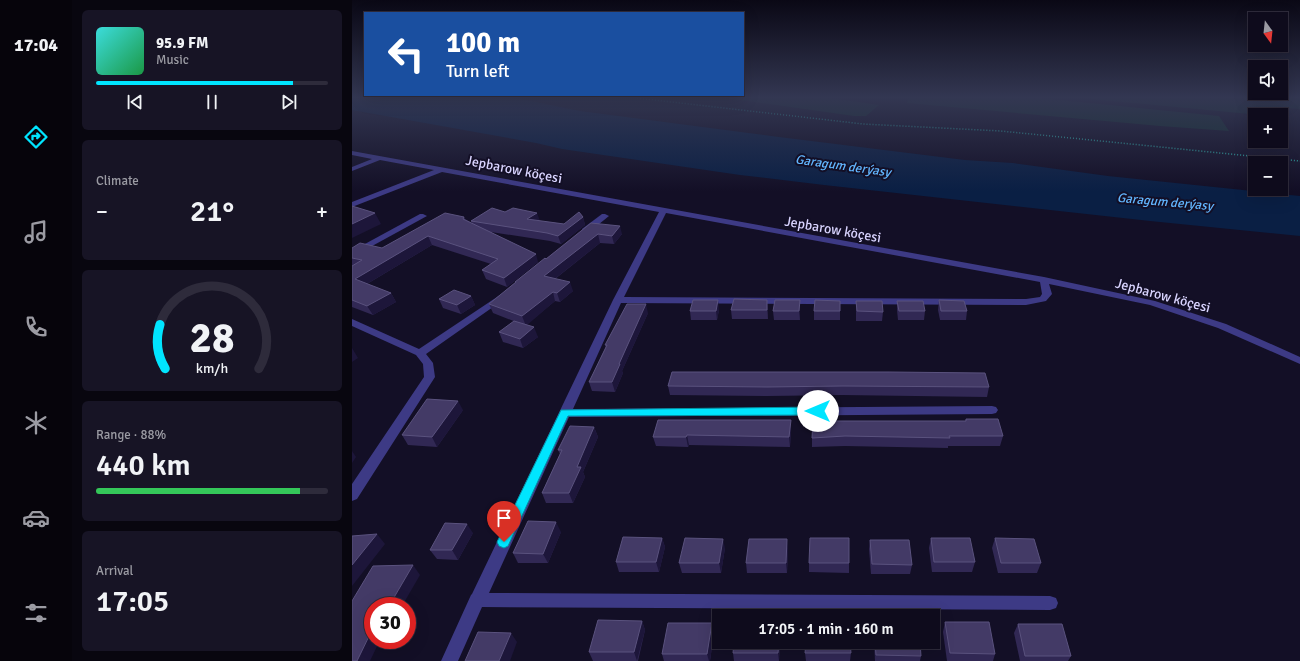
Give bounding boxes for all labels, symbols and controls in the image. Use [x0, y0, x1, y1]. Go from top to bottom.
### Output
north arrow [1248, 12, 1288, 52]
map controls [1248, 12, 1288, 196]
text: 100 m [446, 26, 520, 60]
icon: left [380, 28, 432, 80]
text: 17:04 [14, 34, 58, 56]
text: 95.9 FM [156, 34, 208, 52]
text: Music [156, 52, 189, 68]
text: Turn left [446, 60, 509, 82]
button: sound [1248, 60, 1288, 100]
icon: previous [124, 91, 146, 113]
icon: pause [201, 91, 223, 113]
icon: next [278, 91, 300, 113]
button: + [1248, 108, 1288, 148]
icon: directions [22, 123, 50, 151]
water label: Garagum derýasy [794, 151, 893, 181]
street label: Jepbarow köçesi [464, 152, 564, 187]
button: − [1248, 156, 1288, 196]
text: Climate [96, 173, 139, 189]
water label: Garagum derýasy [1116, 190, 1215, 214]
text: 21° [190, 193, 234, 230]
text: − [96, 198, 108, 225]
text: + [316, 198, 328, 225]
street label: Jepbarow köçesi [783, 213, 883, 246]
icon: music [22, 218, 50, 246]
street label: Jepbarow köçesi [1113, 275, 1212, 316]
text: 28 [190, 312, 234, 363]
icon: phone [22, 313, 50, 341]
text: km/h [196, 359, 228, 376]
position arrow [797, 390, 839, 432]
icon: climate [22, 409, 50, 437]
text: Range · 88% [96, 427, 166, 443]
text: 440 km [96, 447, 191, 484]
pin [487, 501, 521, 542]
icon: car [22, 504, 50, 532]
icon: arrive [493, 507, 515, 529]
text: Arrival [96, 563, 133, 579]
text: 17:05 [96, 583, 169, 620]
speed limit sign: 30 [364, 597, 416, 649]
icon: filters [22, 599, 50, 627]
text: 17:05 · 1 min · 160 m [759, 620, 893, 638]

